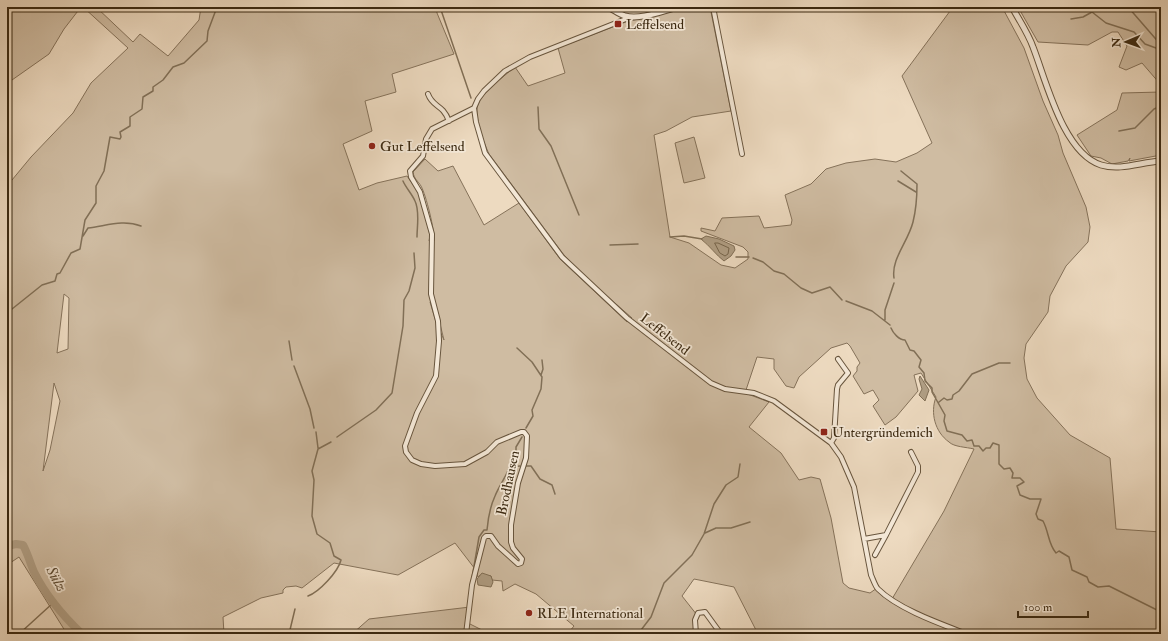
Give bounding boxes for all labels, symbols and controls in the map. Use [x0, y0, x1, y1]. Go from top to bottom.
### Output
place label: Leffelsend [626, 16, 684, 33]
marker: Leffelsend [613, 19, 623, 29]
north arrow [1106, 22, 1146, 62]
text: N [1110, 36, 1123, 48]
place label: Gut Leffelsend [380, 138, 465, 155]
marker: Gut Leffelsend [367, 141, 377, 151]
street label: Leffelsend [637, 309, 693, 359]
place label: Untergründemich [832, 424, 934, 441]
marker: Untergründemich [819, 427, 829, 437]
street label: Brodhausen [493, 449, 523, 517]
water label: Sülz [41, 562, 71, 595]
scale bar [1018, 593, 1088, 619]
text: 100 m [1024, 600, 1053, 615]
place label: RLE International [537, 605, 643, 622]
marker: RLE International [524, 608, 534, 618]

